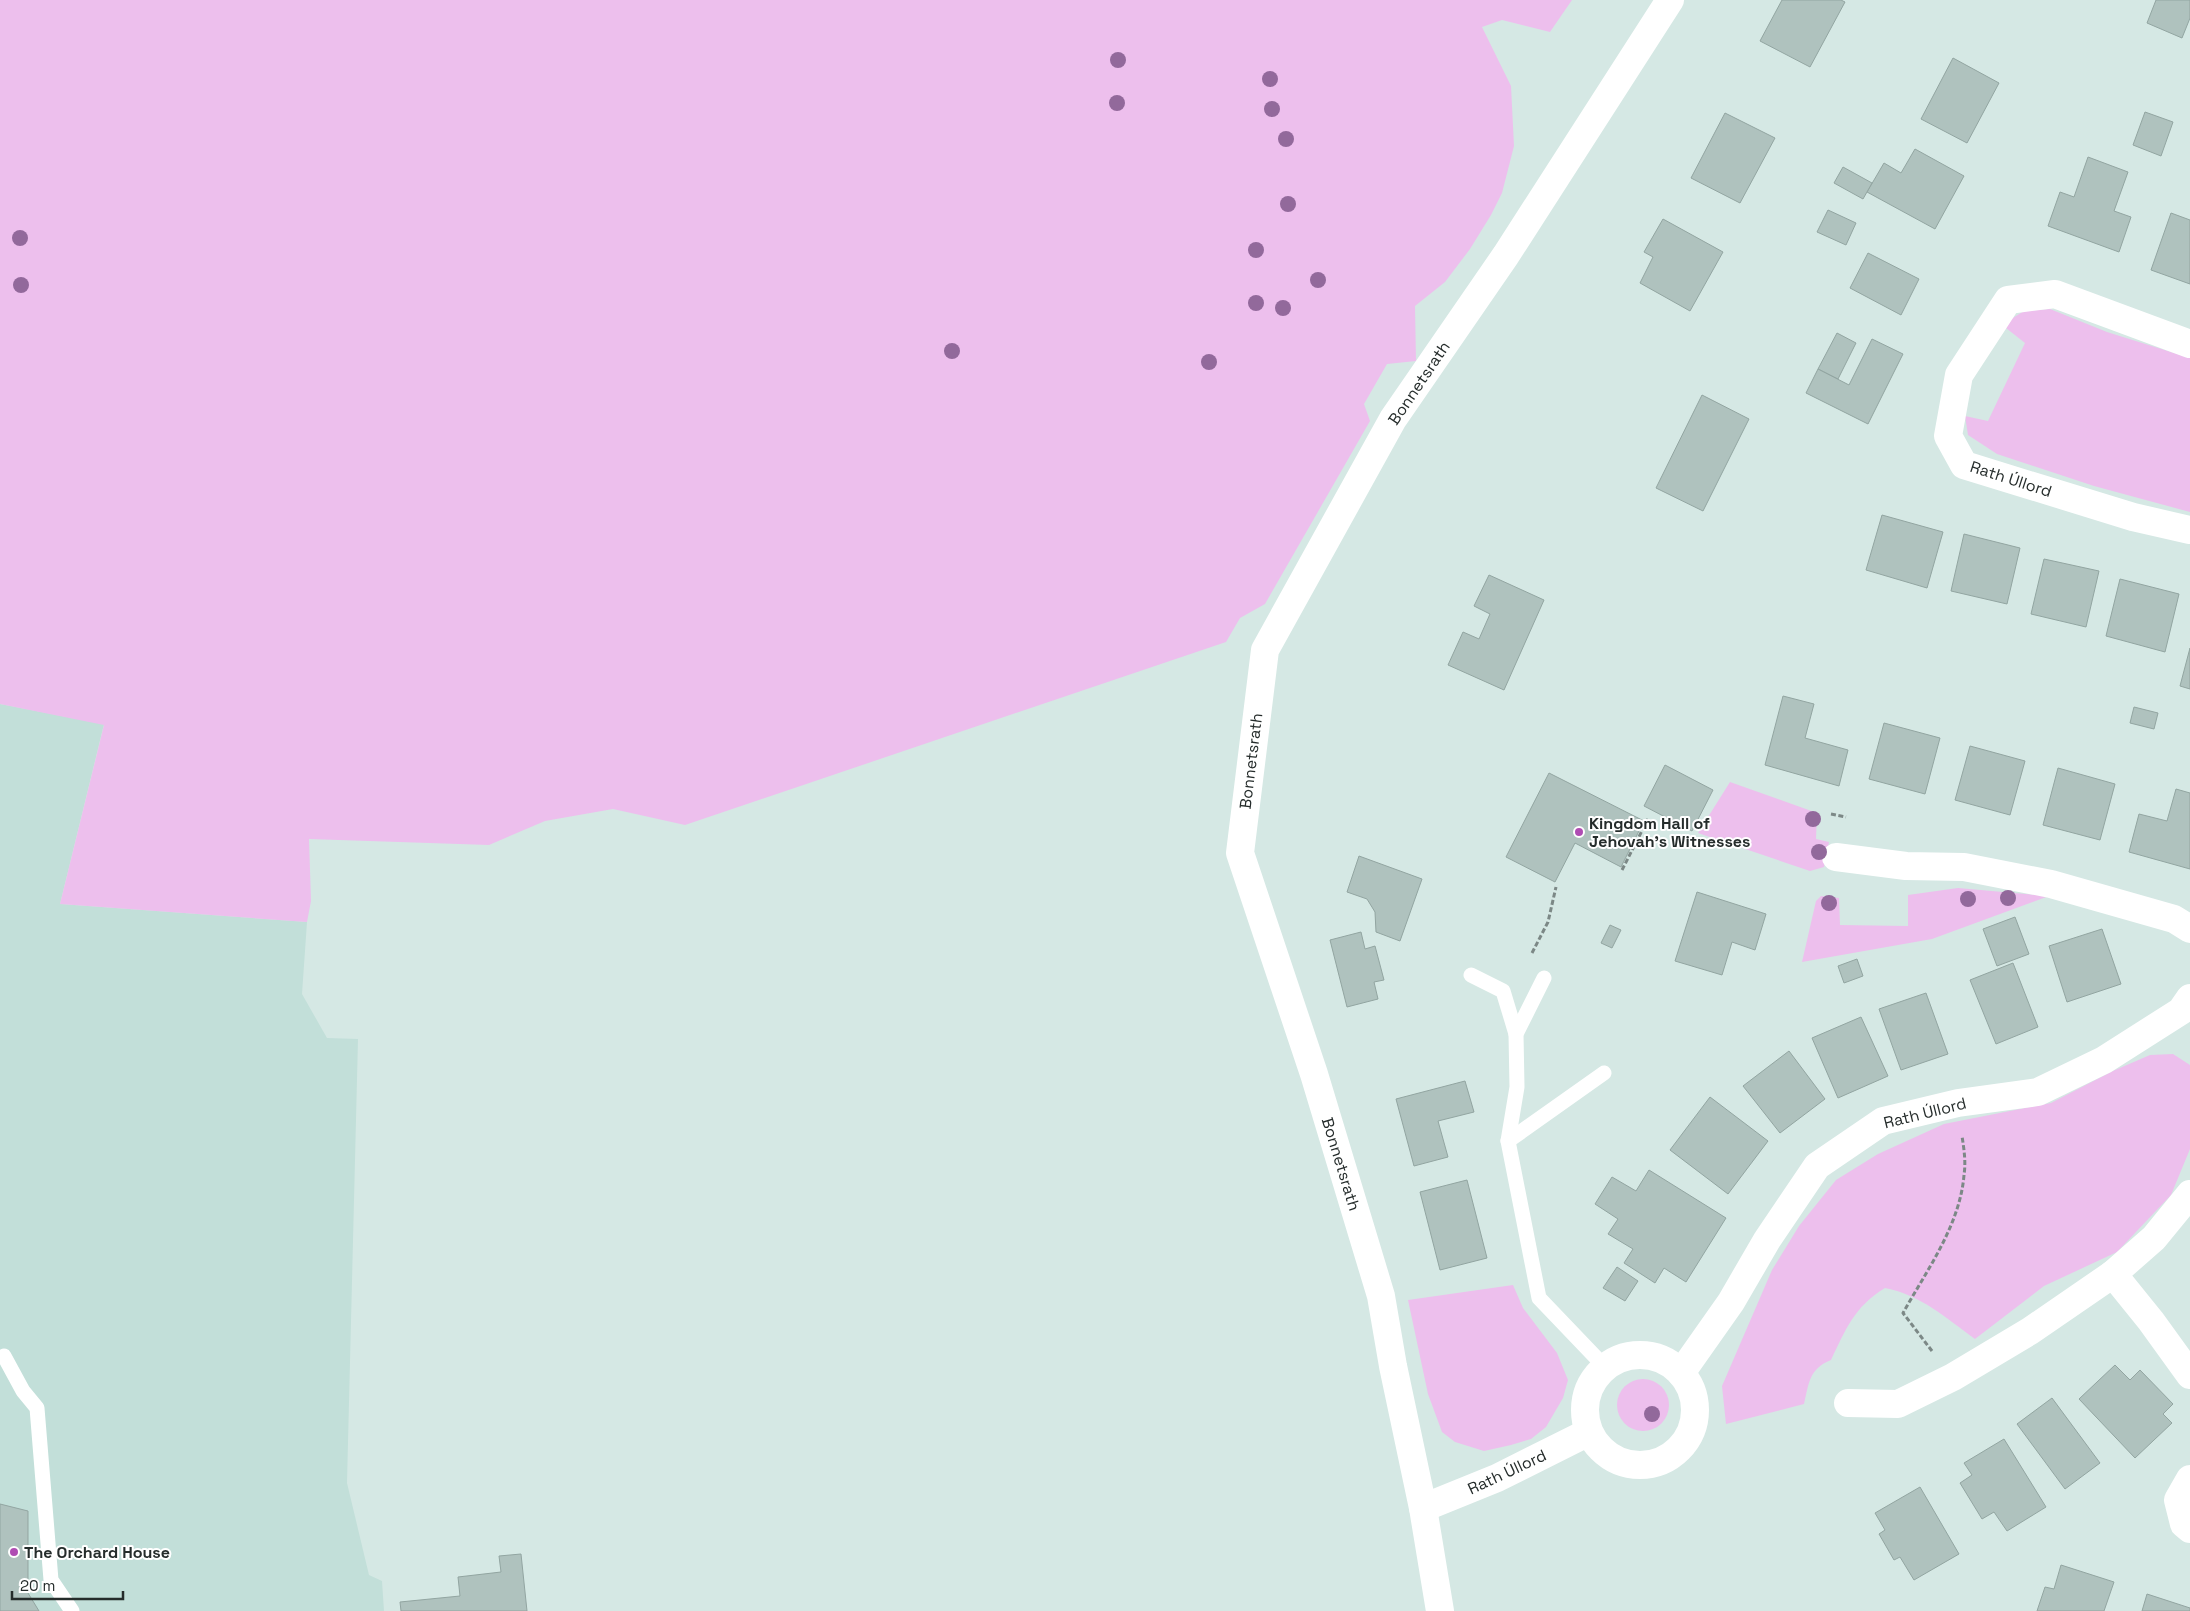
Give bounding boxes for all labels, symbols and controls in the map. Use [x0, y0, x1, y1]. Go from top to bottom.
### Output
street label: Bonnetsrath [1383, 337, 1455, 429]
street label: Rath Úllord [1968, 456, 2054, 502]
street label: Bonnetsrath [1235, 712, 1267, 810]
place label: Kingdom Hall of Jehovah's Witnesses [1589, 813, 1751, 852]
marker: Kingdom Hall of Jehovah's Witnesses [1573, 826, 1585, 838]
street label: Rath Úllord [1881, 1093, 1969, 1133]
street label: Bonnetsrath [1317, 1115, 1365, 1213]
street label: Rath Úllord [1464, 1445, 1550, 1499]
place label: The Orchard House [24, 1542, 170, 1563]
marker: The Orchard House [8, 1546, 20, 1558]
scale bar [12, 1568, 124, 1600]
text: 20 m [20, 1576, 55, 1595]

